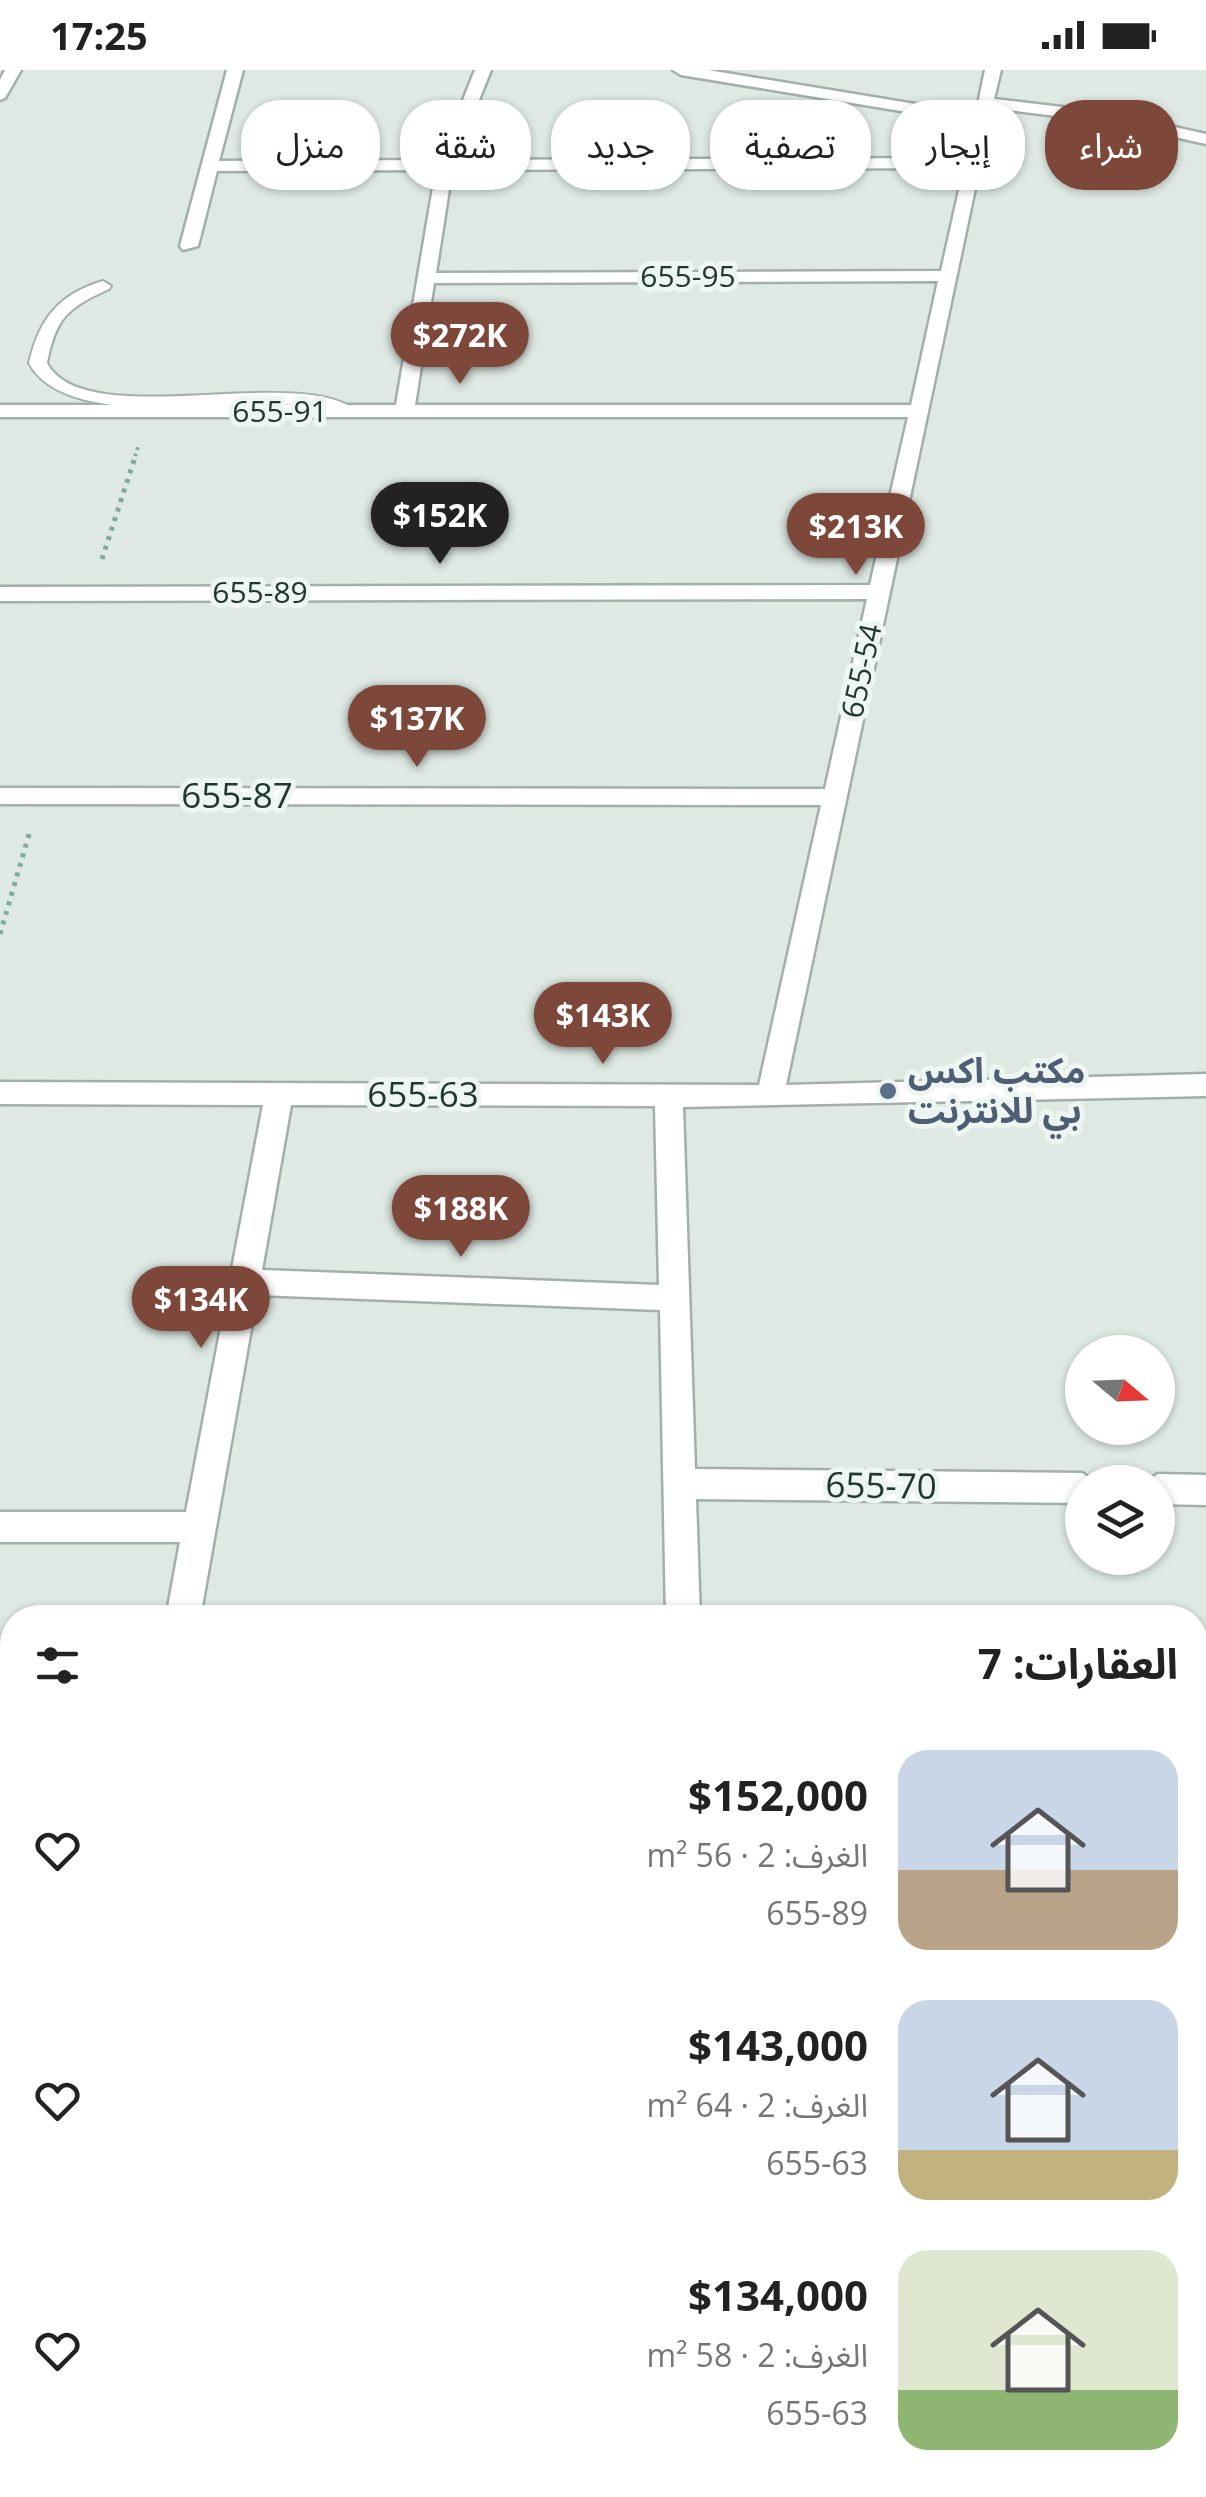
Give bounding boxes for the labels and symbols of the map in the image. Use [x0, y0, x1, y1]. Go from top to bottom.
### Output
street label: 655-95 [640, 255, 736, 296]
pin: $272K [390, 302, 530, 387]
street label: 655-91 [232, 390, 328, 431]
pin: $152K [370, 482, 510, 567]
pin: $213K [786, 493, 926, 578]
street label: 655-89 [212, 571, 308, 612]
street label: 655-54 [831, 620, 891, 722]
pin: $137K [347, 685, 487, 770]
street label: 655-87 [181, 771, 293, 818]
pin: $143K [533, 982, 673, 1067]
place label: مكتب اكس بي للانترنت [908, 1046, 1085, 1139]
street label: 655-63 [367, 1070, 479, 1117]
marker: مكتب اكس بي للانترنت [877, 1080, 899, 1102]
pin: $188K [391, 1175, 531, 1260]
pin: $134K [131, 1266, 271, 1351]
north arrow [1065, 1335, 1175, 1445]
street label: 655-70 [825, 1460, 937, 1509]

